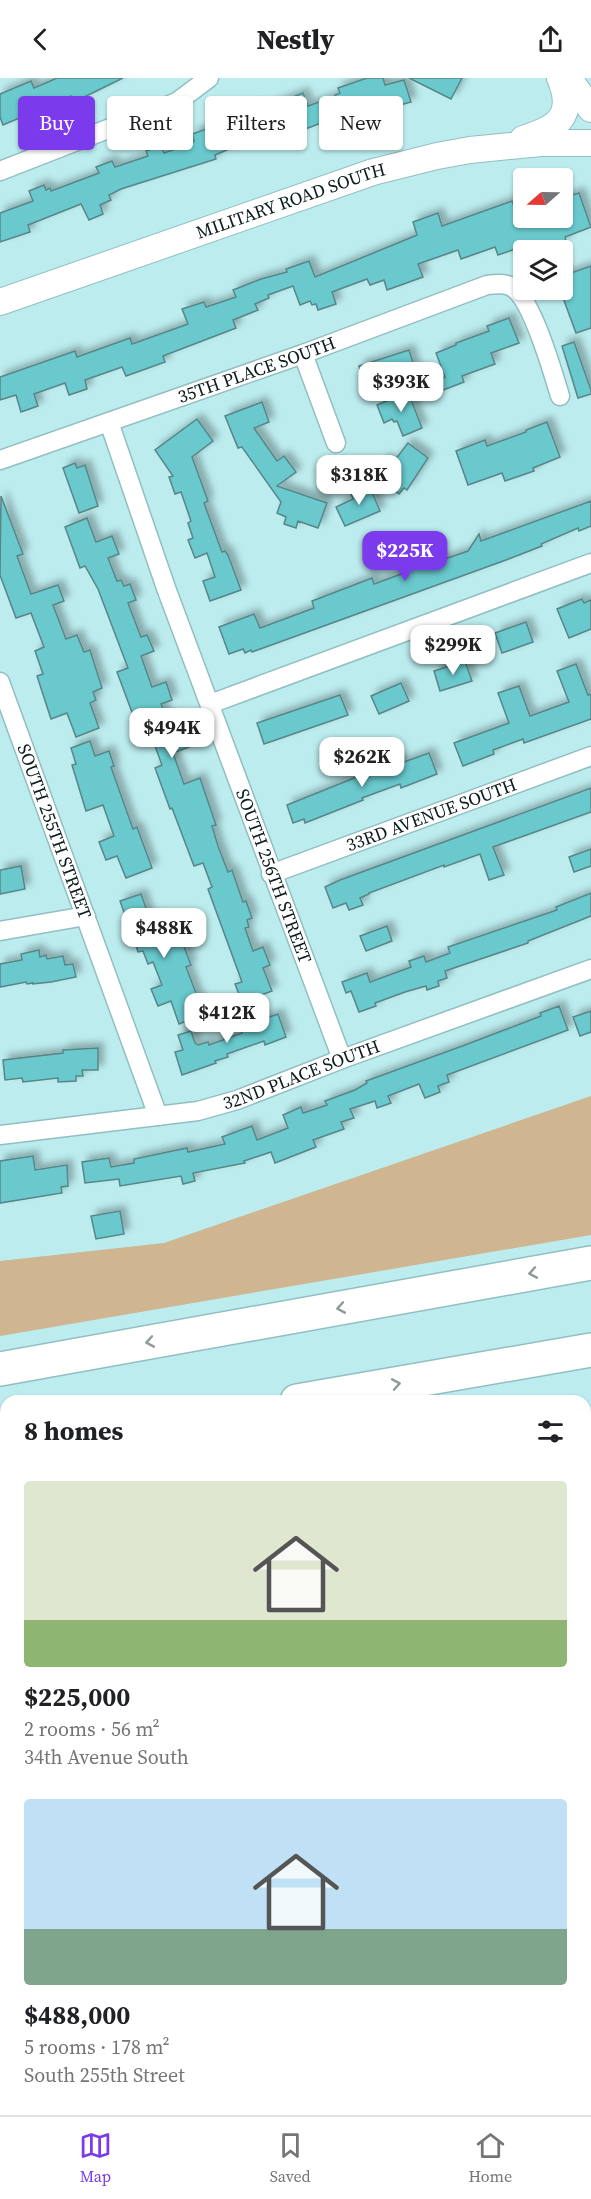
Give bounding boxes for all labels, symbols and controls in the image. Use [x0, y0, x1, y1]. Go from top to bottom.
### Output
text: Nestly [257, 21, 334, 58]
icon: back [24, 23, 57, 56]
icon: share [534, 23, 567, 56]
chip: Buy [18, 96, 95, 150]
chip: Rent [107, 96, 193, 150]
chip: Filters [205, 96, 307, 150]
chip: New [319, 96, 403, 150]
street label: MILITARY ROAD SOUTH [193, 156, 388, 245]
north arrow [513, 168, 573, 228]
map controls [513, 168, 573, 300]
button: layers [513, 240, 573, 300]
street label: 35TH PLACE SOUTH [174, 330, 339, 409]
pin: $393K [359, 362, 443, 413]
text: $393K [372, 367, 430, 395]
pin: $318K [317, 455, 401, 506]
text: $318K [330, 460, 388, 488]
pin: $225K [363, 531, 447, 582]
text: $225K [376, 536, 434, 564]
pin: $299K [411, 625, 495, 676]
text: $299K [424, 630, 482, 658]
pin: $494K [130, 708, 214, 759]
text: $494K [143, 713, 201, 741]
pin: $262K [320, 737, 404, 788]
street label: SOUTH 255TH STREET [12, 740, 98, 922]
text: $262K [333, 742, 391, 770]
street label: 33RD AVENUE SOUTH [343, 772, 520, 857]
street label: SOUTH 256TH STREET [230, 785, 318, 967]
pin: $488K [122, 908, 206, 959]
text: $488K [135, 913, 193, 941]
pin: $412K [185, 993, 269, 1044]
text: $412K [198, 998, 256, 1026]
street label: 32ND PLACE SOUTH [220, 1033, 383, 1115]
one-way arrow [529, 1266, 539, 1279]
one-way arrow [337, 1301, 346, 1313]
one-way arrow [145, 1335, 155, 1348]
one-way arrow [391, 1378, 401, 1391]
text: 8 homes [24, 1413, 123, 1449]
icon: filters [534, 1415, 567, 1448]
icon: home [242, 1520, 350, 1628]
text: $225,000 [24, 1679, 130, 1715]
text: 2 rooms · 56 m² [24, 1715, 160, 1743]
text: 34th Avenue South [24, 1743, 189, 1771]
icon: home [242, 1838, 350, 1946]
text: $488,000 [24, 1997, 130, 2033]
text: 5 rooms · 178 m² [24, 2033, 170, 2061]
text: South 255th Street [24, 2061, 185, 2089]
tab: Map [79, 2129, 112, 2187]
tab: Saved [270, 2129, 311, 2187]
tab: Home [468, 2129, 512, 2187]

